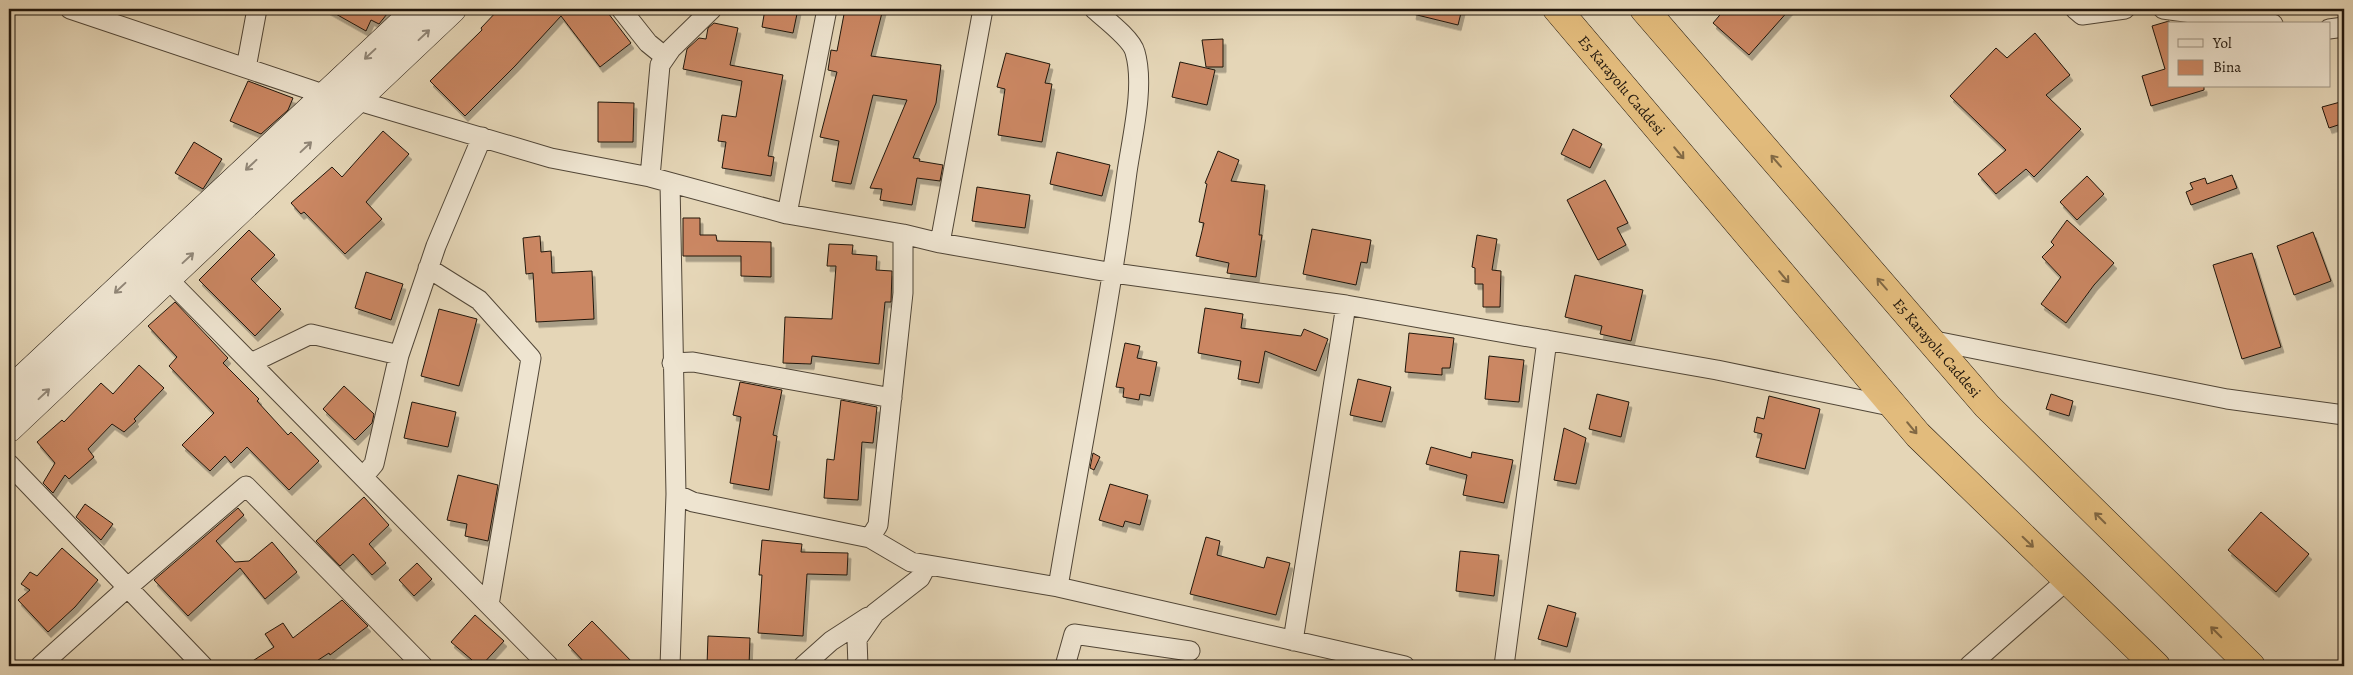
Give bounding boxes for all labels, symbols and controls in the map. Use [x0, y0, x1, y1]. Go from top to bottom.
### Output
legend [2168, 22, 2330, 88]
one-way arrow [417, 29, 430, 41]
street label: E5 Karayolu Caddesi [1574, 31, 1670, 139]
text: Yol [2212, 33, 2232, 53]
one-way arrow [364, 48, 376, 60]
text: Bina [2213, 57, 2241, 77]
one-way arrow [299, 141, 312, 153]
one-way arrow [1674, 146, 1685, 159]
one-way arrow [1770, 155, 1782, 168]
one-way arrow [245, 159, 258, 171]
one-way arrow [181, 253, 193, 265]
one-way arrow [1779, 270, 1790, 283]
one-way arrow [1876, 278, 1888, 291]
one-way arrow [114, 282, 126, 294]
street label: E5 Karayolu Caddesi [1888, 294, 1985, 402]
one-way arrow [38, 388, 51, 400]
one-way arrow [1906, 421, 1918, 434]
one-way arrow [2094, 512, 2107, 524]
one-way arrow [2021, 536, 2034, 548]
one-way arrow [2210, 626, 2222, 638]

